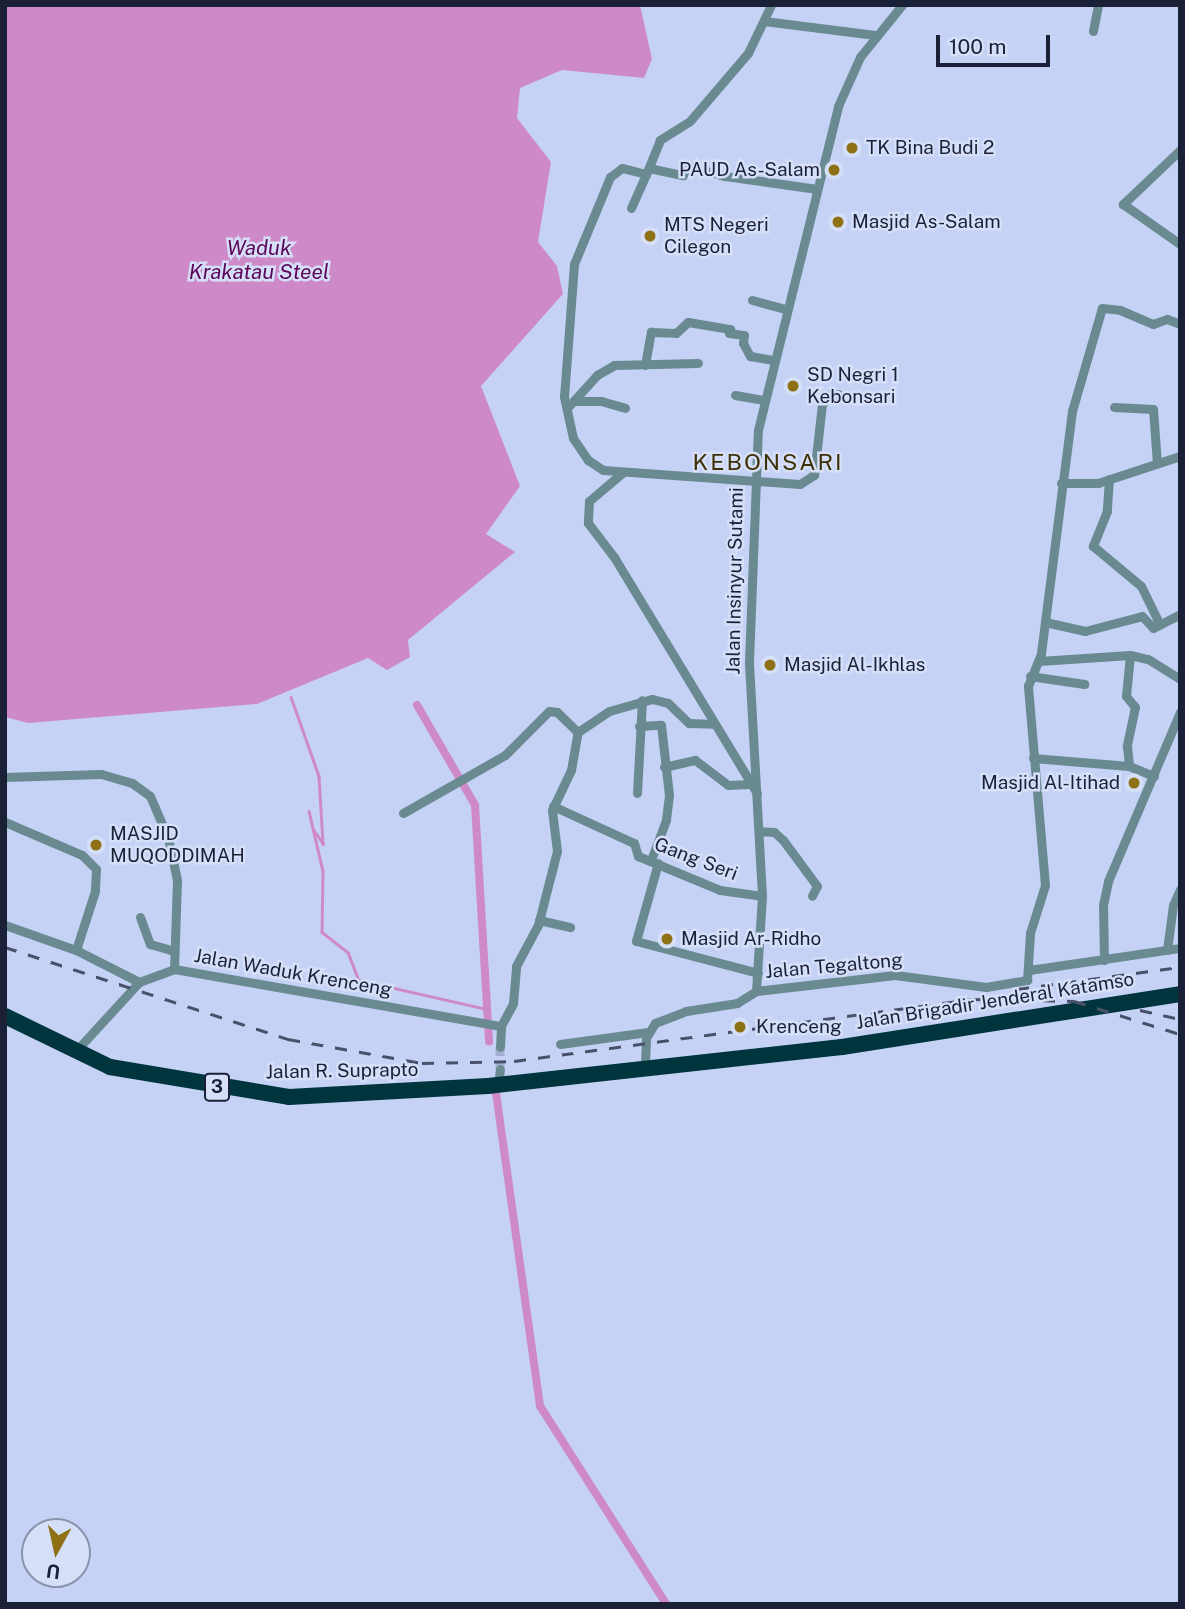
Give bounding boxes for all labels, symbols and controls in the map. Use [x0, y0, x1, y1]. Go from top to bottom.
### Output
scale bar [940, 21, 1054, 65]
text: 100 m [949, 34, 1006, 59]
place label: TK Bina Budi 2 [866, 137, 994, 159]
marker: TK Bina Budi 2 [844, 140, 860, 156]
place label: PAUD As-Salam [679, 159, 820, 181]
marker: PAUD As-Salam [826, 162, 842, 178]
place label: Masjid As-Salam [852, 211, 1001, 233]
place label: MTS Negeri Cilegon [664, 214, 769, 258]
marker: Masjid As-Salam [830, 214, 846, 230]
marker: MTS Negeri Cilegon [642, 228, 658, 244]
water label: Waduk Krakatau Steel [189, 235, 329, 285]
place label: SD Negri 1 Kebonsari [807, 364, 899, 408]
marker: SD Negri 1 Kebonsari [785, 378, 801, 394]
district label: KEBONSARI [694, 448, 842, 476]
street label: Jalan Insinyur Sutami [722, 487, 748, 675]
place label: Masjid Al-Ikhlas [784, 654, 925, 676]
marker: Masjid Al-Ikhlas [762, 657, 778, 673]
place label: Masjid Al-Itihad [981, 772, 1120, 794]
marker: Masjid Al-Itihad [1126, 775, 1142, 791]
place label: MASJID MUQODDIMAH [110, 823, 245, 867]
street label: Gang Seri [651, 833, 741, 885]
marker: MASJID MUQODDIMAH [88, 837, 104, 853]
place label: Masjid Ar-Ridho [681, 928, 821, 950]
marker: Masjid Ar-Ridho [659, 931, 675, 947]
street label: Jalan Waduk Krenceng [192, 944, 394, 1002]
street label: Jalan Tegaltong [764, 949, 904, 983]
street label: Jalan Brigadir Jenderal Katamso [854, 968, 1136, 1034]
place label: Krenceng [756, 1016, 842, 1038]
marker: Krenceng [730, 1017, 750, 1037]
street label: Jalan R. Suprapto [265, 1058, 419, 1084]
road number: 3 [203, 1072, 231, 1102]
north arrow [21, 1518, 91, 1588]
text: U [45, 1560, 62, 1584]

